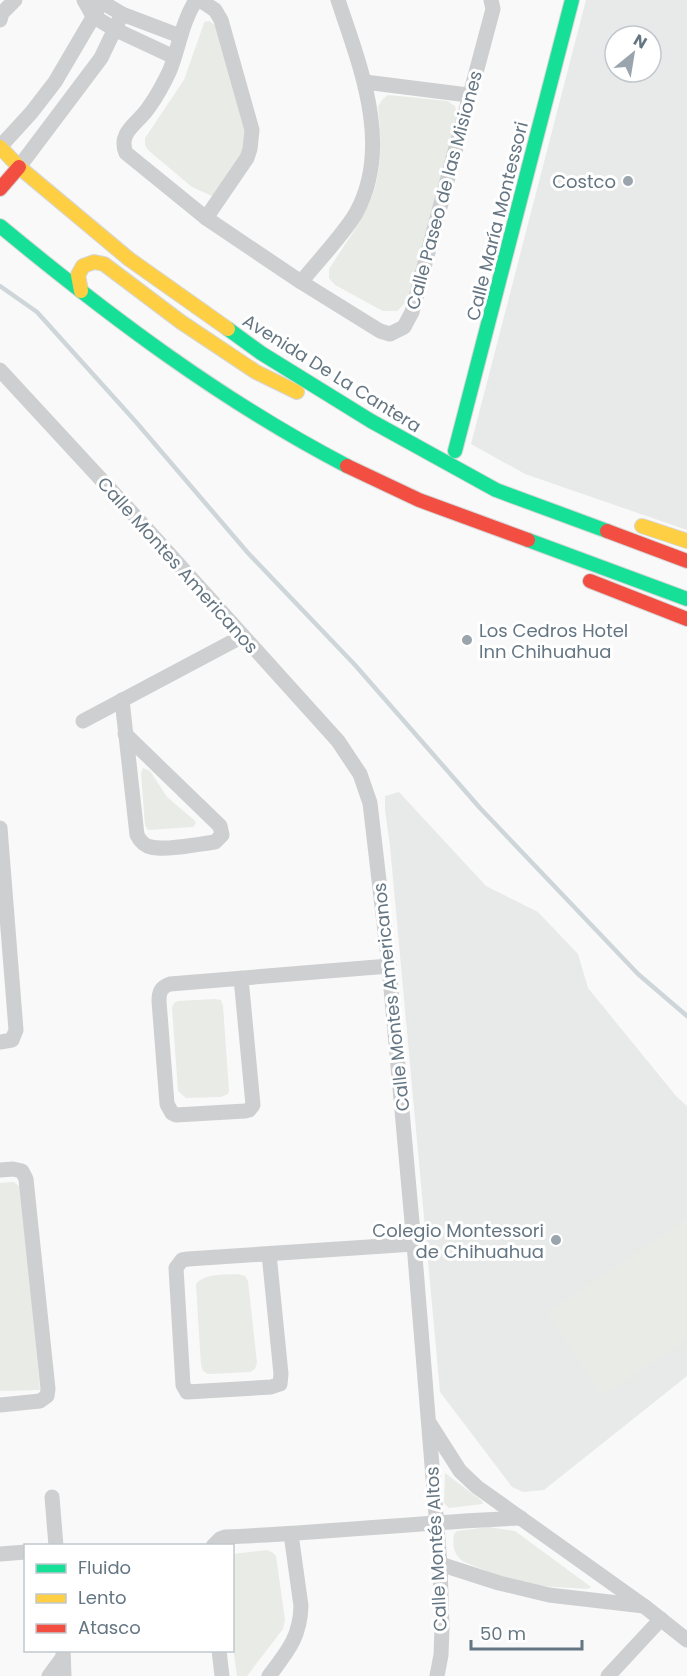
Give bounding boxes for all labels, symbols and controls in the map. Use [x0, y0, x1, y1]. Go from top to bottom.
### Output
north arrow [603, 24, 663, 84]
text: N [629, 28, 651, 54]
street label: Calle Paseo de las Misiones [400, 68, 488, 312]
street label: Calle María Montessori [460, 119, 534, 323]
place label: Costco [552, 169, 616, 194]
marker: Costco [621, 174, 635, 188]
street label: Avenida De La Cantera [238, 308, 426, 438]
street label: Calle Montes Americanos [92, 471, 264, 659]
place label: Los Cedros Hotel Inn Chihuahua [479, 618, 628, 664]
marker: Los Cedros Hotel Inn Chihuahua [460, 633, 474, 647]
street label: Calle Montes Americanos [367, 881, 415, 1113]
place label: Colegio Montessori de Chihuahua [372, 1218, 544, 1264]
marker: Colegio Montessori de Chihuahua [549, 1233, 563, 1247]
street label: Calle Montés Altos [419, 1466, 453, 1632]
legend [24, 1544, 234, 1652]
text: Fluido [78, 1555, 131, 1580]
text: Lento [78, 1585, 127, 1610]
scale bar [471, 1613, 582, 1651]
text: Atasco [78, 1615, 141, 1640]
text: 50 m [480, 1621, 526, 1646]

